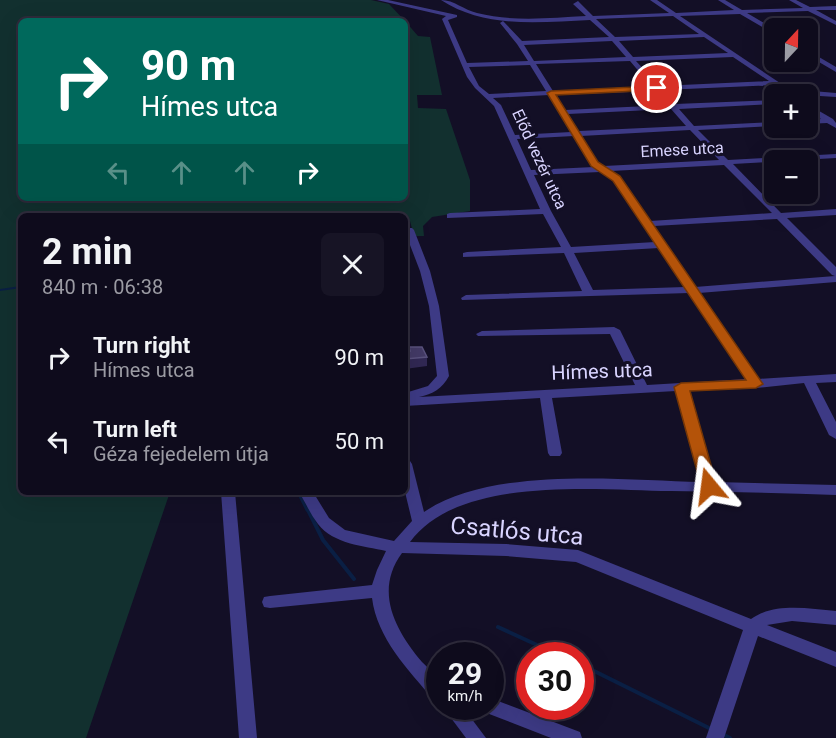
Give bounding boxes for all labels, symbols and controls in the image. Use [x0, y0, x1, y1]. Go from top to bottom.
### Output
north arrow [764, 18, 818, 72]
map controls [764, 18, 818, 204]
text: 90 m [141, 41, 236, 90]
icon: right [42, 42, 120, 120]
pin [631, 62, 682, 113]
icon: arrive [640, 71, 673, 104]
button: + [764, 84, 818, 138]
text: Hímes utca [141, 91, 278, 123]
street label: Előd vezér utca [508, 106, 571, 212]
street label: Emese utca [640, 138, 724, 161]
button: − [764, 150, 818, 204]
icon: left [102, 156, 135, 189]
icon: ahead [165, 156, 198, 189]
icon: ahead [228, 156, 261, 189]
icon: right [291, 156, 324, 189]
text: 2 min [42, 231, 133, 273]
button: close [321, 233, 384, 296]
text: 840 m · 06:38 [42, 275, 163, 299]
text: Turn right [93, 333, 190, 358]
icon: right [42, 341, 75, 374]
text: 90 m [335, 345, 384, 370]
street label: Hímes utca [551, 357, 653, 385]
text: Hímes utca [93, 358, 195, 382]
text: Turn left [93, 417, 177, 442]
icon: left [42, 425, 75, 458]
text: 50 m [335, 429, 384, 454]
text: Géza fejedelem útja [93, 442, 269, 466]
position arrow [677, 454, 741, 518]
street label: Csatlós utca [449, 511, 585, 551]
speed limit sign: 30 [516, 642, 594, 720]
text: 29 [448, 656, 482, 691]
text: km/h [447, 687, 483, 705]

